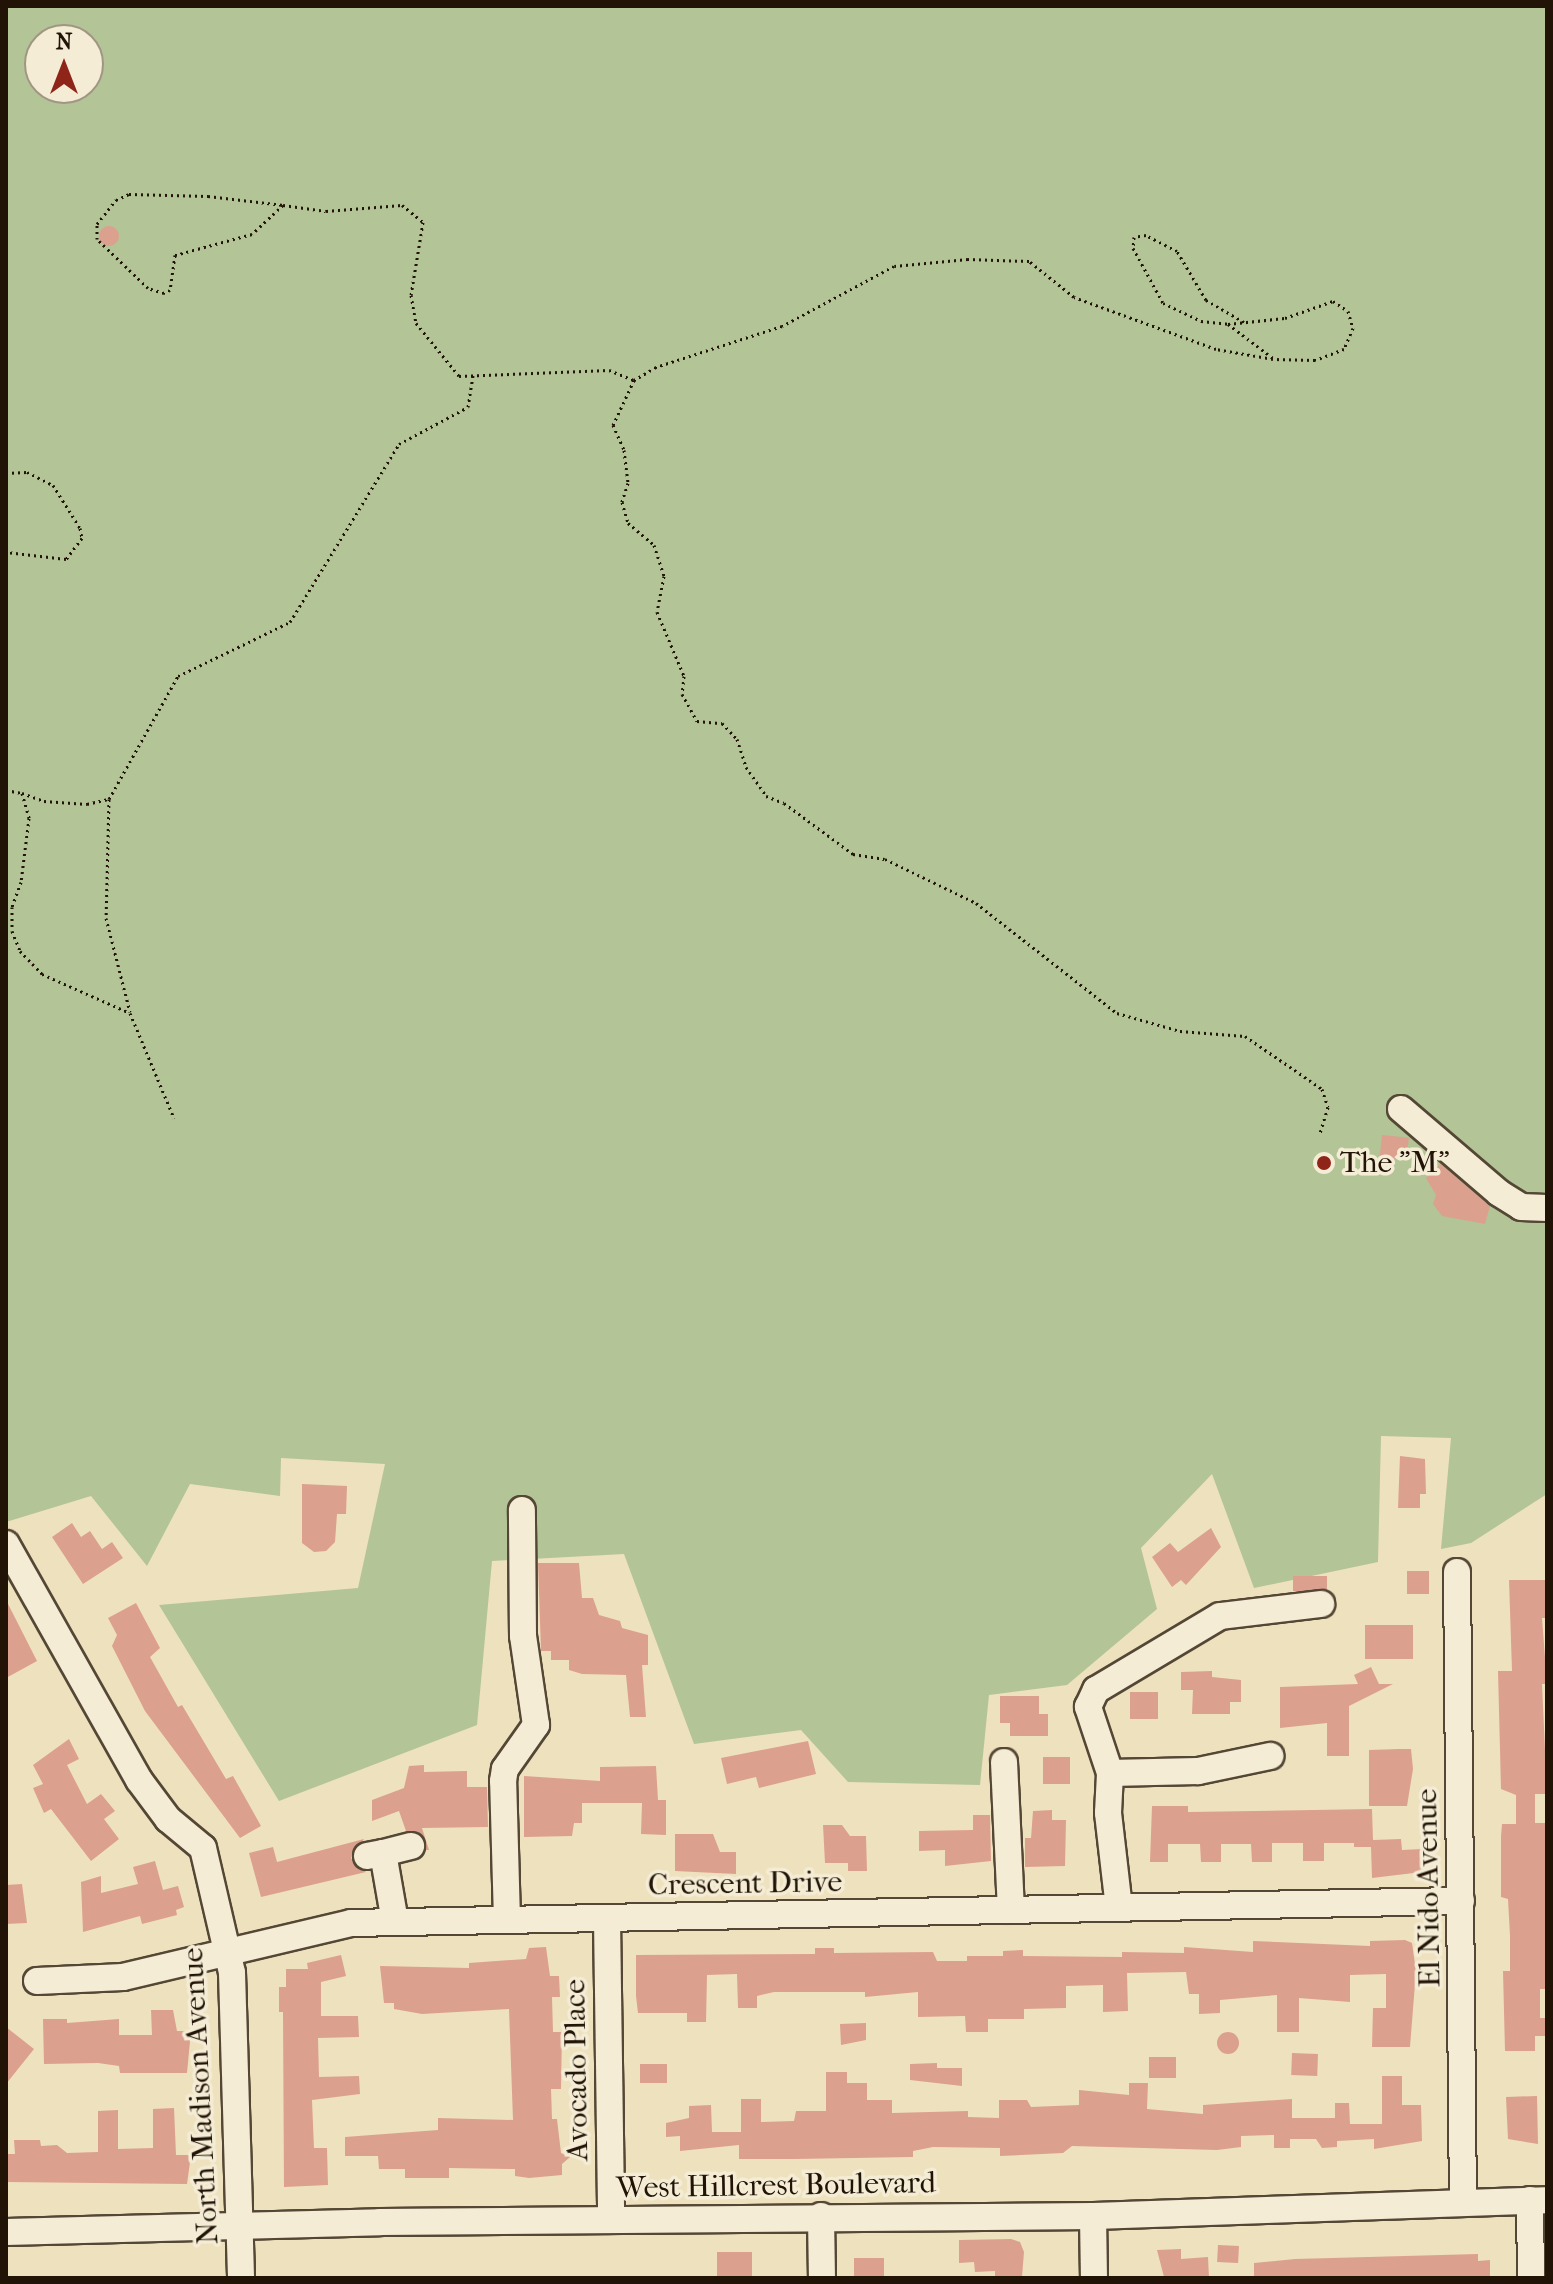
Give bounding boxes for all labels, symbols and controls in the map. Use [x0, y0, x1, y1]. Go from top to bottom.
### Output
north arrow [24, 24, 104, 104]
text: N [56, 29, 72, 55]
place label: The "M" [1340, 1145, 1450, 1181]
marker: The "M" [1315, 1154, 1333, 1172]
street label: El Nido Avenue [1409, 1788, 1449, 1988]
street label: Crescent Drive [648, 1864, 842, 1904]
street label: North Madison Avenue [175, 1947, 227, 2245]
street label: Avocado Place [557, 1979, 597, 2161]
street label: West Hillcrest Boulevard [616, 2165, 936, 2207]

